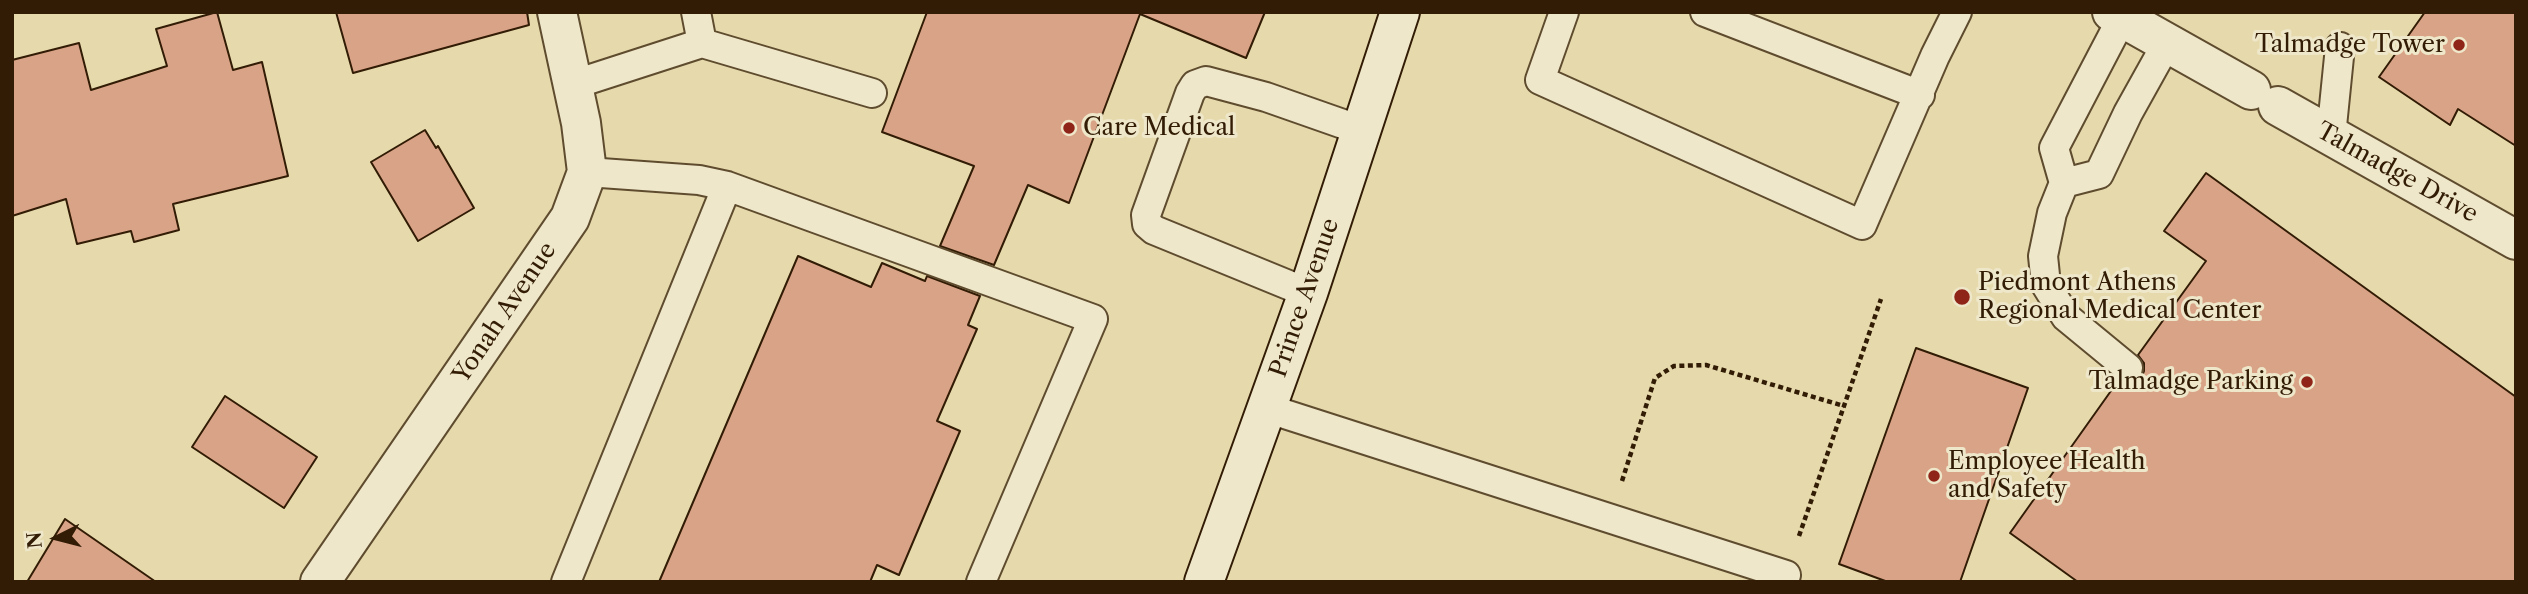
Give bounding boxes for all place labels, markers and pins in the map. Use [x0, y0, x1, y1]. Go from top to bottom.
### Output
place label: Talmadge Tower [2255, 31, 2445, 59]
marker: Talmadge Tower [2451, 37, 2467, 53]
place label: Care Medical [1083, 114, 1235, 142]
marker: Care Medical [1061, 120, 1077, 136]
place label: Piedmont Athens Regional Medical Center [1978, 269, 2262, 325]
marker: Piedmont Athens Regional Medical Center [1952, 287, 1972, 307]
place label: Talmadge Parking [2088, 368, 2293, 396]
marker: Talmadge Parking [2299, 374, 2315, 390]
place label: Employee Health and Safety [1948, 448, 2146, 504]
marker: Employee Health and Safety [1926, 468, 1942, 484]

